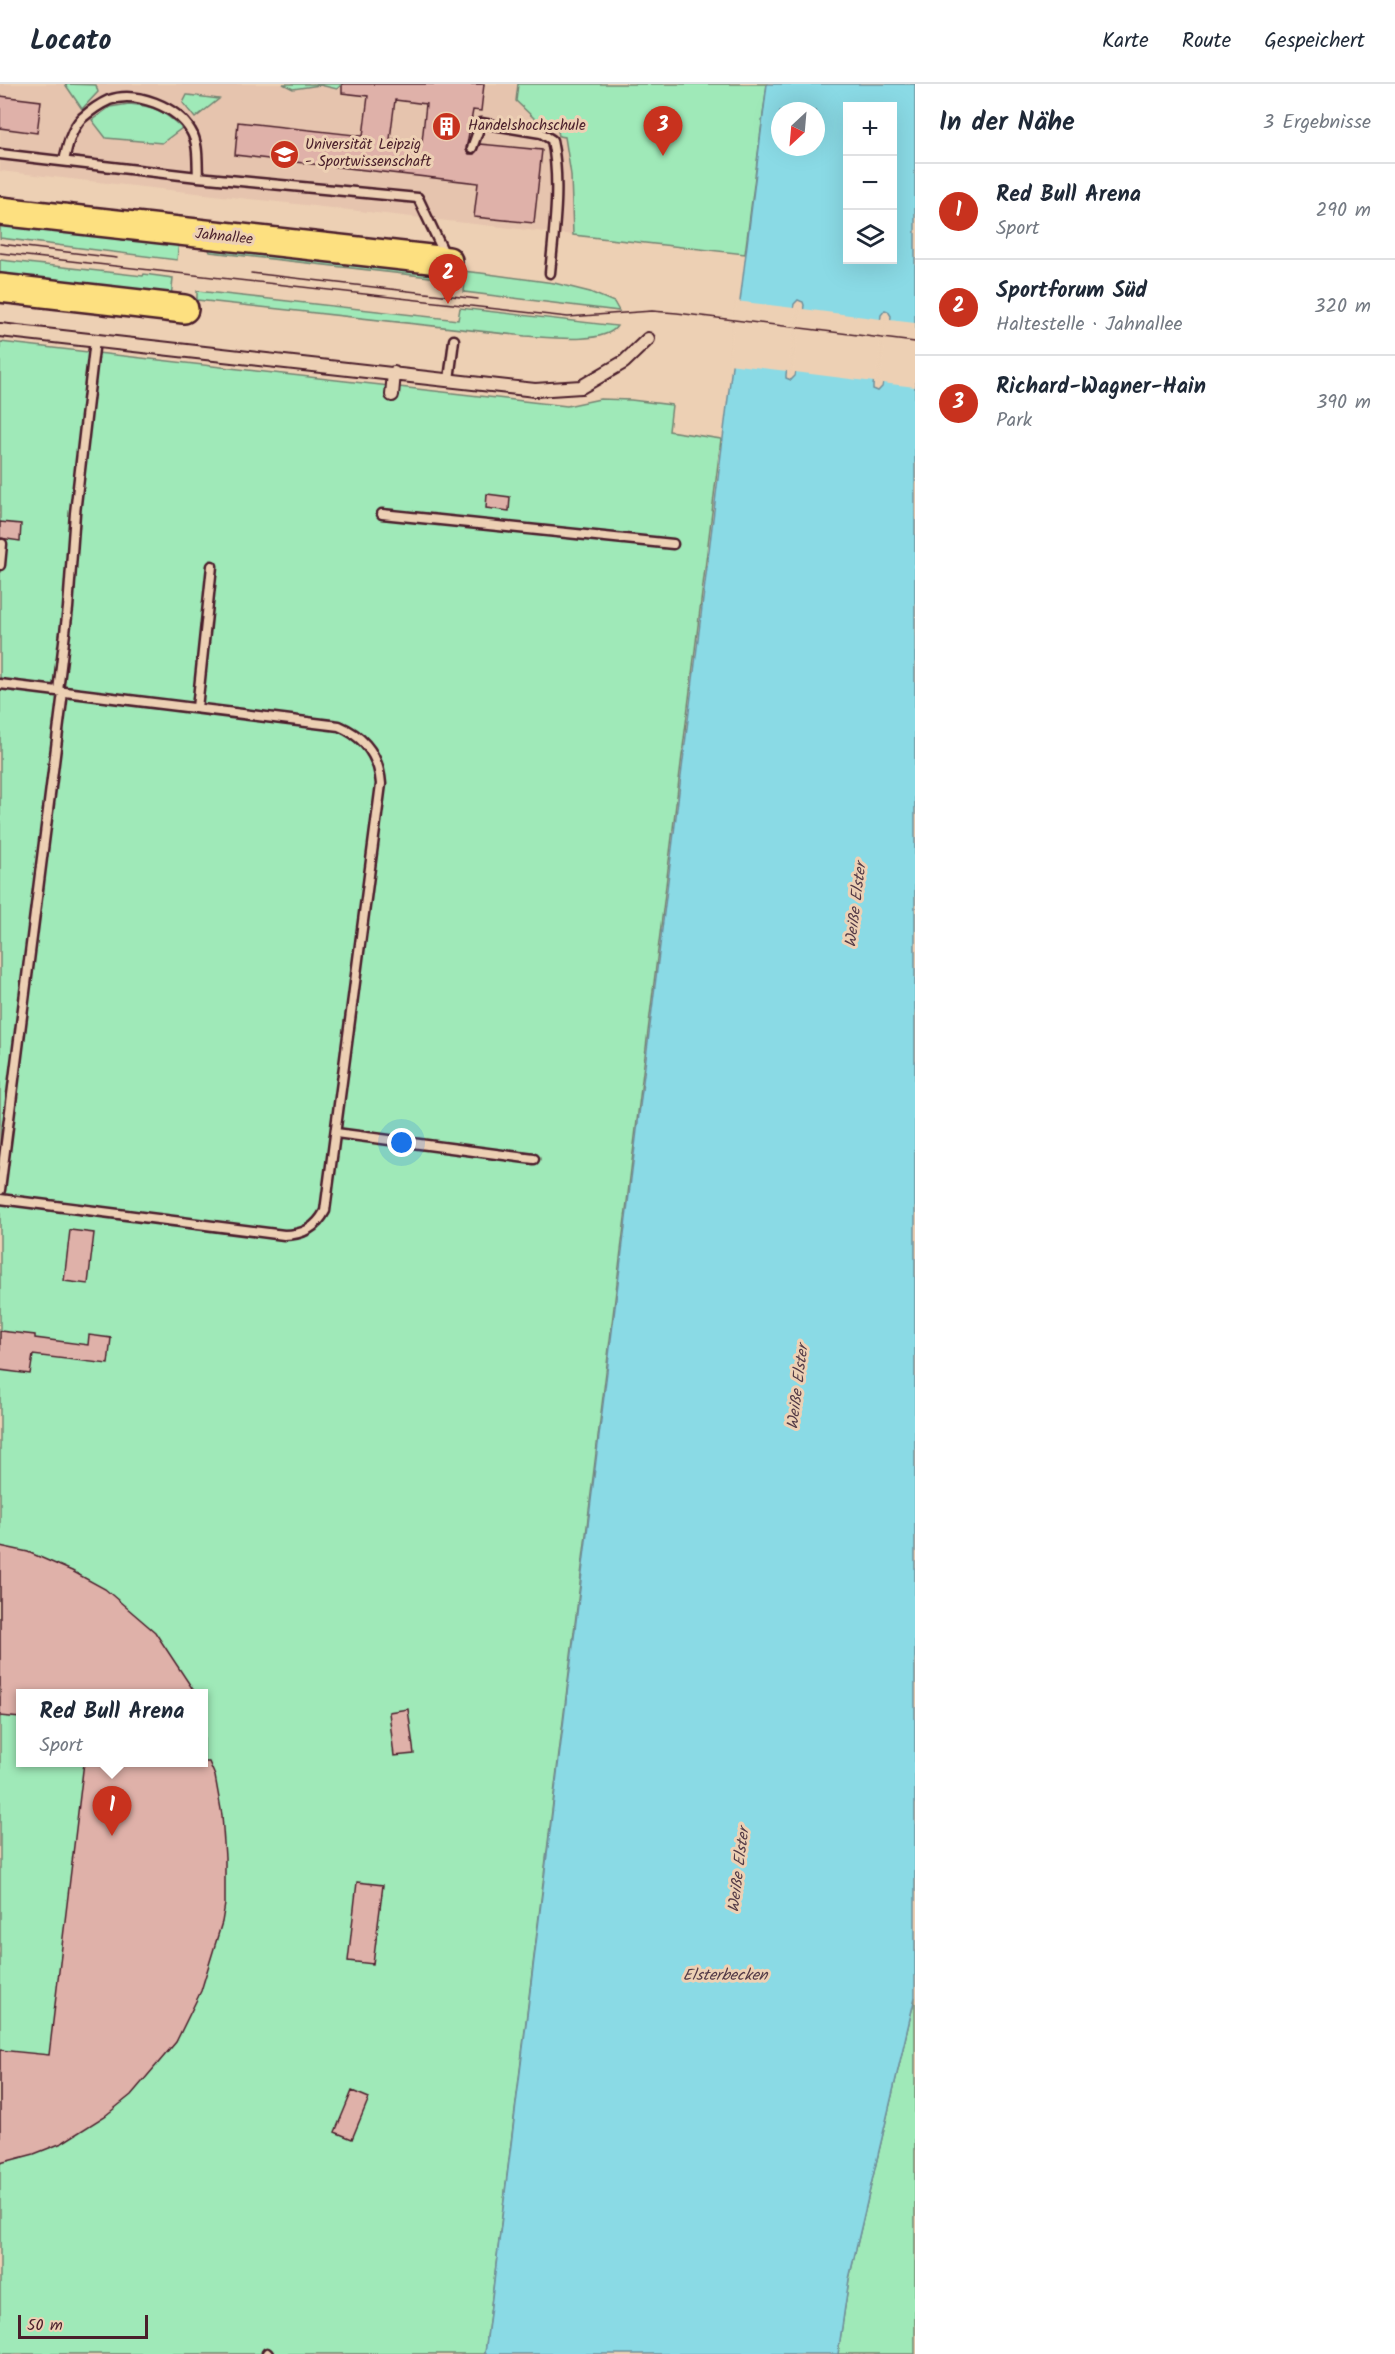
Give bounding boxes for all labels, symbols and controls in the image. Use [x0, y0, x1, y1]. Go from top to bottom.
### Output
text: Locato [30, 19, 111, 64]
text: Karte [1102, 25, 1149, 58]
text: Route [1182, 25, 1231, 58]
text: Gespeichert [1264, 25, 1365, 58]
north arrow [771, 102, 825, 156]
map controls [843, 102, 897, 264]
button: + [843, 102, 897, 156]
text: In der Nähe [939, 102, 1075, 144]
pin: 3 [644, 106, 682, 156]
text: 3 Ergebnisse [1263, 107, 1371, 139]
building icon: Handelshochschule [431, 110, 463, 142]
place label: Handelshochschule [468, 114, 586, 138]
place label: Universität Leipzig - Sportwissenschaft [305, 133, 432, 174]
school or university icon: Universität Leipzig - Sportwissenschaft [268, 138, 300, 170]
button: − [843, 156, 897, 210]
text: Red Bull Arena [996, 178, 1141, 213]
text: 1 [955, 195, 962, 227]
text: 290 m [1316, 195, 1371, 227]
button: layers [843, 210, 897, 264]
text: Sport [996, 213, 1040, 245]
street label: Jahnallee [194, 222, 254, 252]
pin: 2 [428, 254, 468, 304]
text: Sportforum Süd [996, 274, 1147, 309]
text: 2 [953, 291, 964, 323]
text: 320 m [1314, 291, 1371, 323]
text: Haltestelle · Jahnallee [996, 309, 1183, 341]
text: Richard-Wagner-Hain [996, 370, 1206, 405]
text: 3 [953, 387, 964, 419]
text: 390 m [1316, 387, 1371, 419]
text: Park [996, 405, 1032, 437]
water label: Weiße Elster [838, 857, 874, 949]
your location [387, 1128, 416, 1157]
water label: Weiße Elster [780, 1339, 816, 1431]
popup [16, 1689, 208, 1767]
text: Red Bull Arena [40, 1695, 184, 1730]
text: Sport [40, 1730, 83, 1762]
pin: 1 [92, 1786, 132, 1836]
water label: Weiße Elster [721, 1822, 757, 1914]
water label: Elsterbecken [683, 1963, 769, 1988]
scale bar [18, 2312, 148, 2340]
text: 50 m [27, 2313, 63, 2338]

